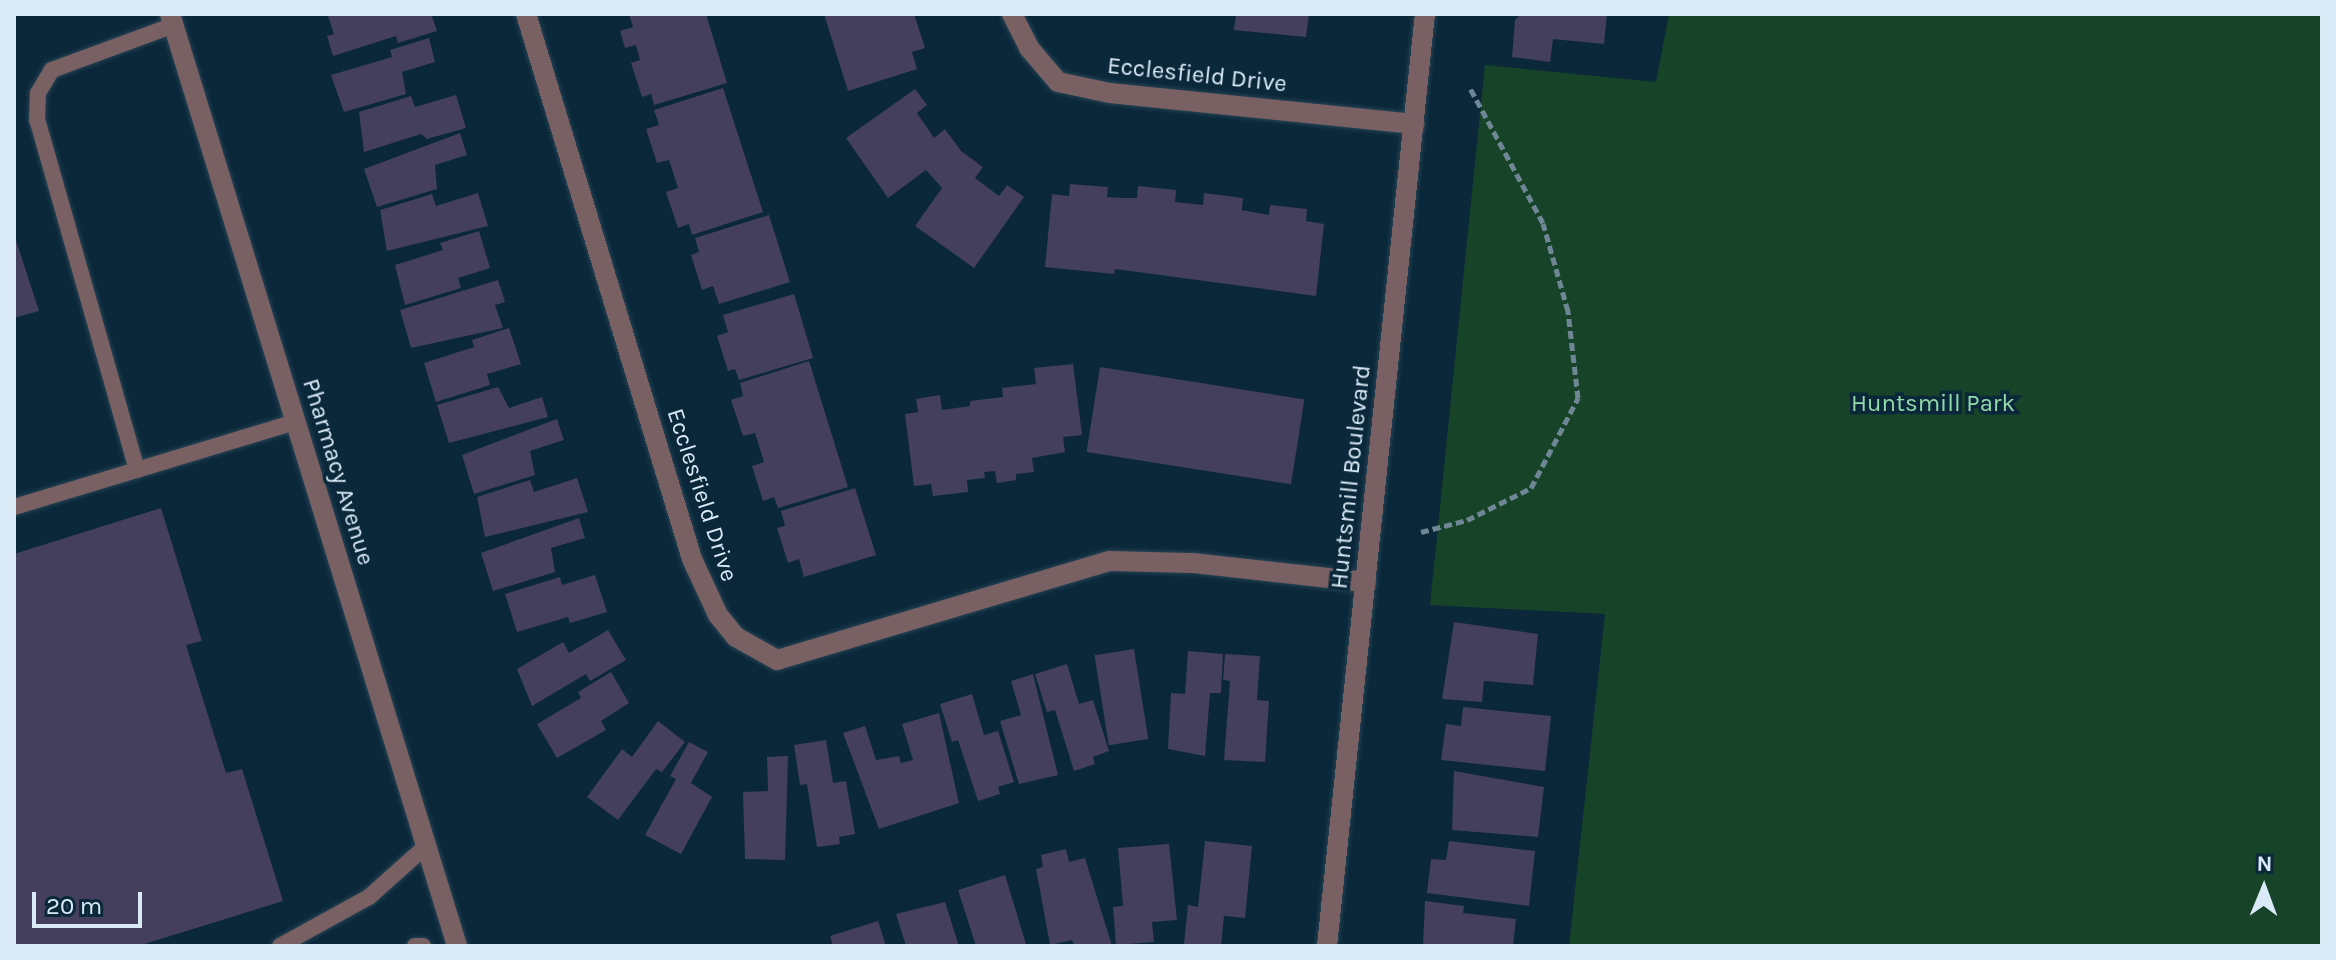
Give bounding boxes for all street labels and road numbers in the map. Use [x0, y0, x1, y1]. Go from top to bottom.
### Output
street label: Ecclesfield Drive [1106, 51, 1288, 99]
street label: Huntsmill Boulevard [1325, 364, 1377, 590]
street label: Pharmacy Avenue [296, 375, 380, 569]
street label: Ecclesfield Drive [660, 405, 744, 585]

